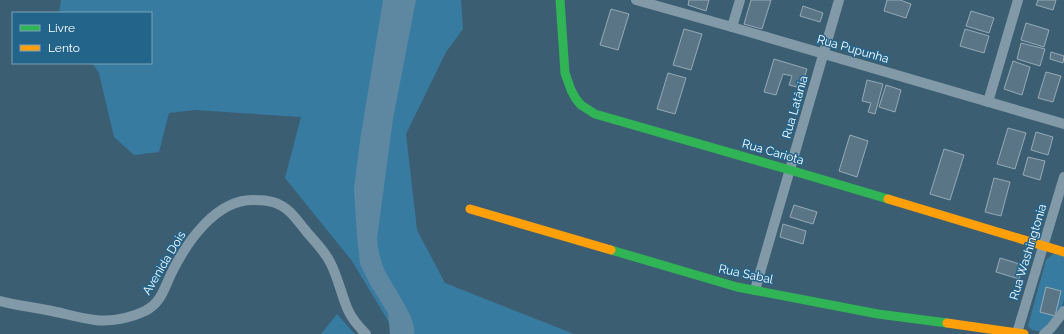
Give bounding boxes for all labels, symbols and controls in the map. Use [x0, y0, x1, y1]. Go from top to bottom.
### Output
legend [12, 12, 152, 64]
text: Livre [48, 21, 75, 35]
street label: Rua Pupunha [815, 32, 891, 66]
text: Lento [48, 41, 80, 55]
street label: Rua Latânia [779, 74, 811, 140]
street label: Rua Cariota [740, 136, 806, 168]
street label: Rua Washingtonia [1007, 202, 1049, 302]
street label: Avenida Dois [140, 228, 189, 297]
street label: Rua Sabal [717, 261, 775, 287]

